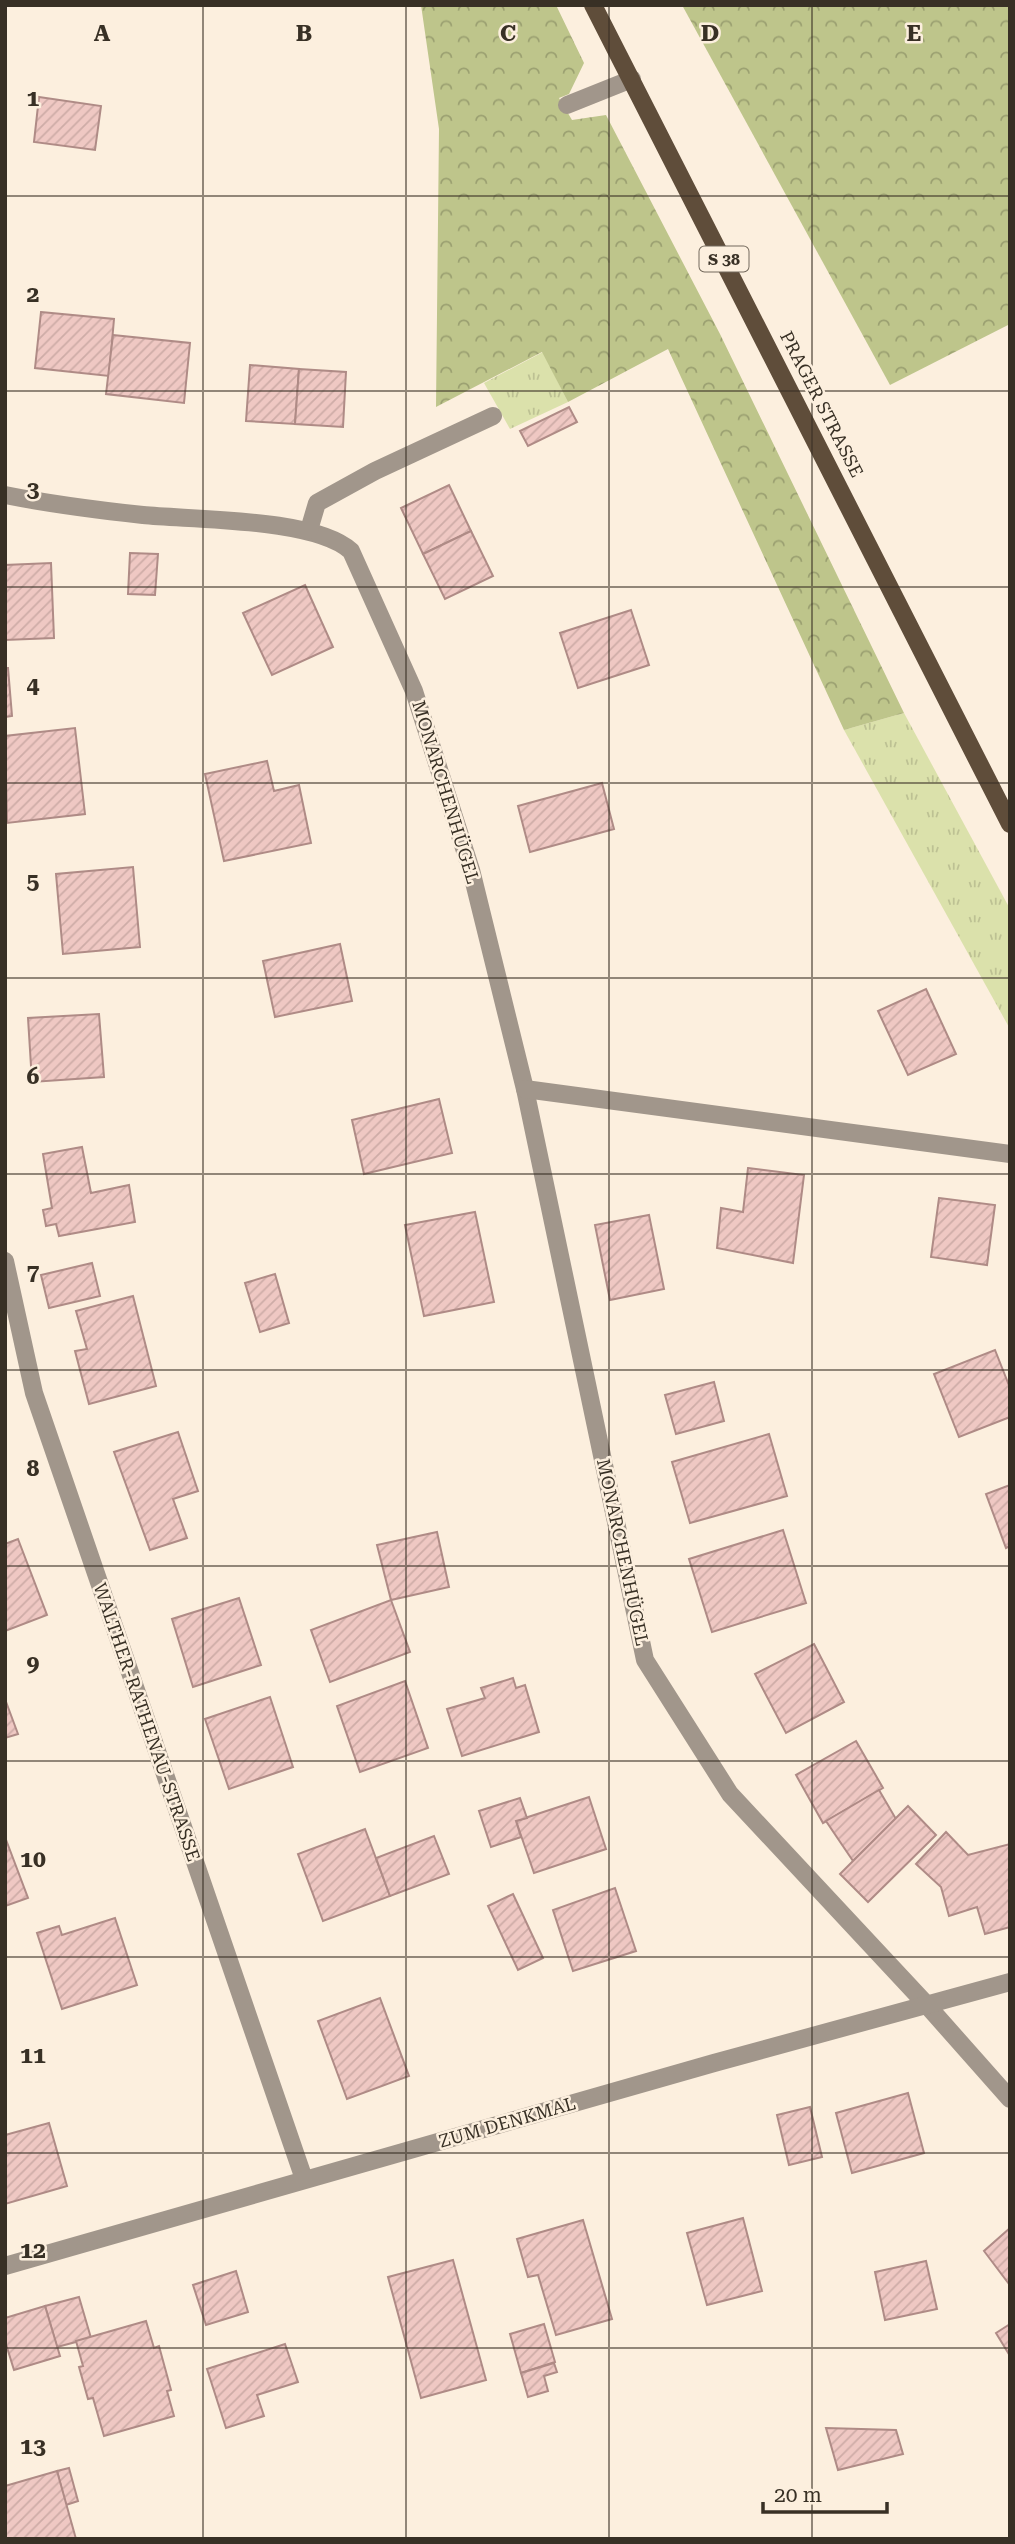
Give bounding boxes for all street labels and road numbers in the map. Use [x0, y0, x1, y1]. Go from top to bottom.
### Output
road number: S 38 [700, 246, 748, 272]
street label: PRAGER STRASSE [776, 327, 868, 481]
street label: MONARCHENHÜGEL [408, 698, 484, 886]
street label: MONARCHENHÜGEL [593, 1457, 653, 1647]
street label: WALTHER-RATHENAU-STRASSE [89, 1580, 205, 1864]
street label: ZUM DENKMAL [436, 2092, 578, 2152]

